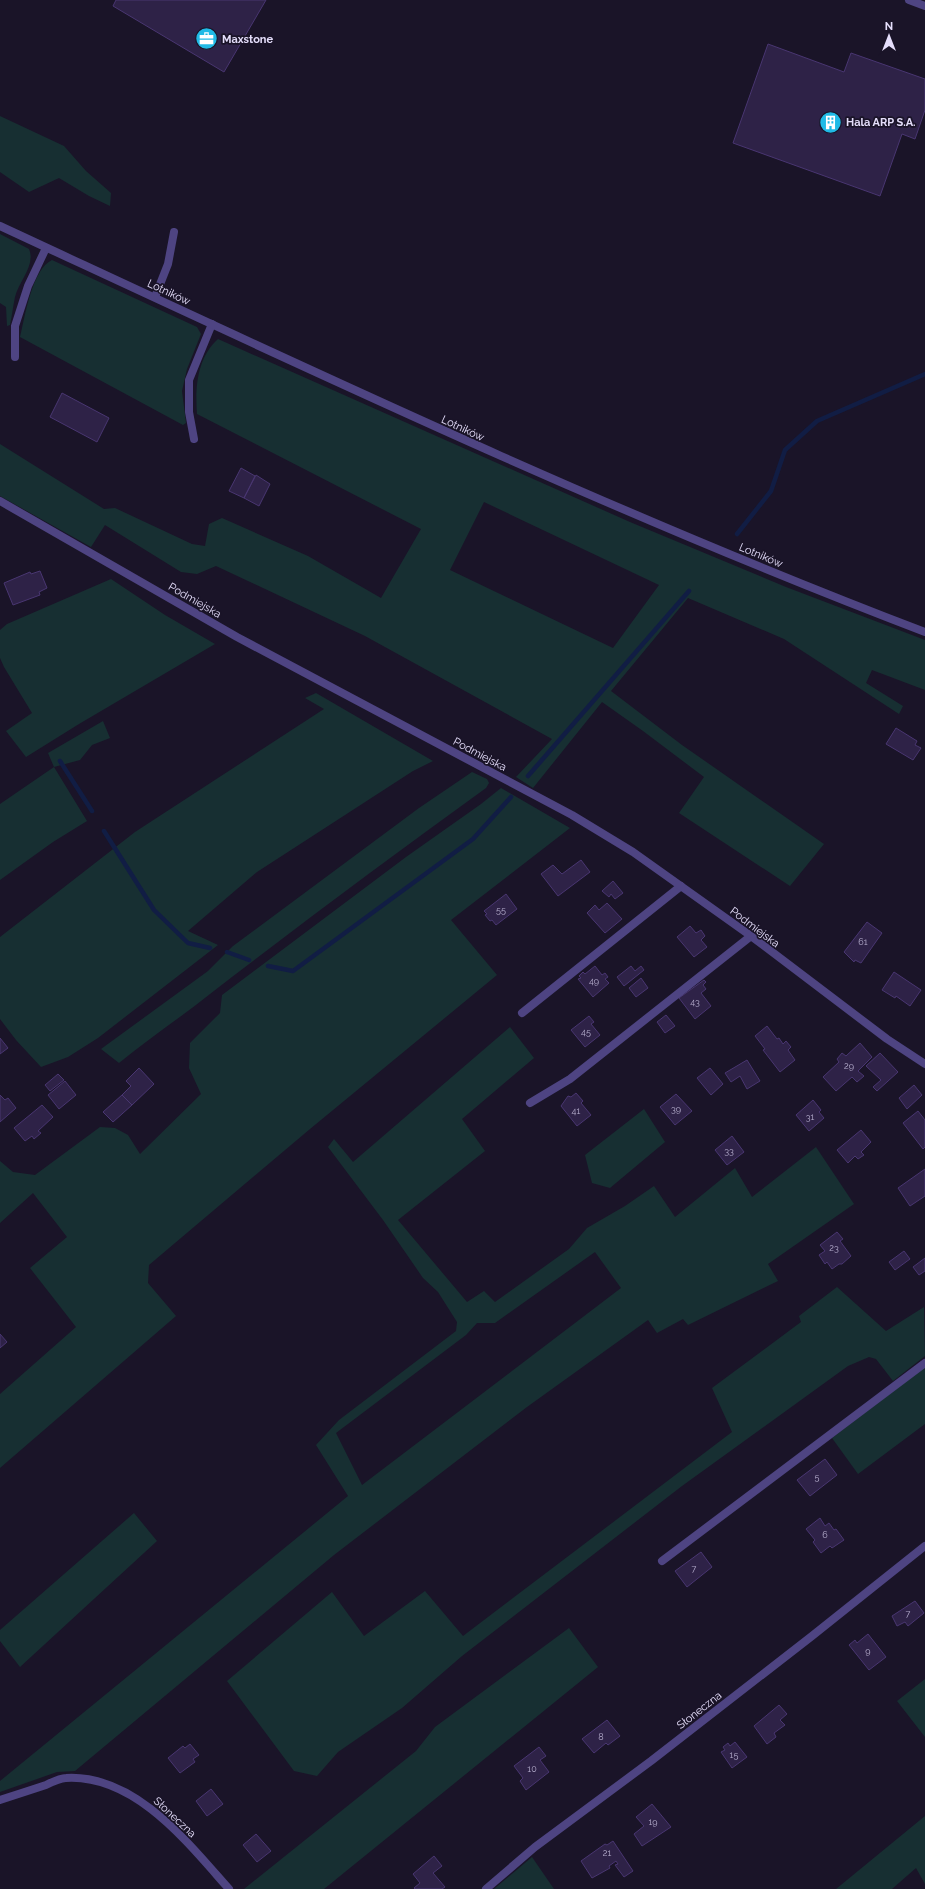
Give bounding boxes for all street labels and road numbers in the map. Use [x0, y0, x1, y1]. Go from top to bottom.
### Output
street label: Lotników [145, 277, 192, 308]
street label: Lotników [439, 413, 486, 444]
street label: Lotników [737, 540, 785, 570]
street label: Podmiejska [166, 580, 223, 621]
street label: Podmiejska [451, 735, 509, 774]
street label: Podmiejska [727, 905, 782, 950]
street label: Słoneczna [674, 1689, 724, 1732]
street label: Słoneczna [151, 1794, 199, 1840]

